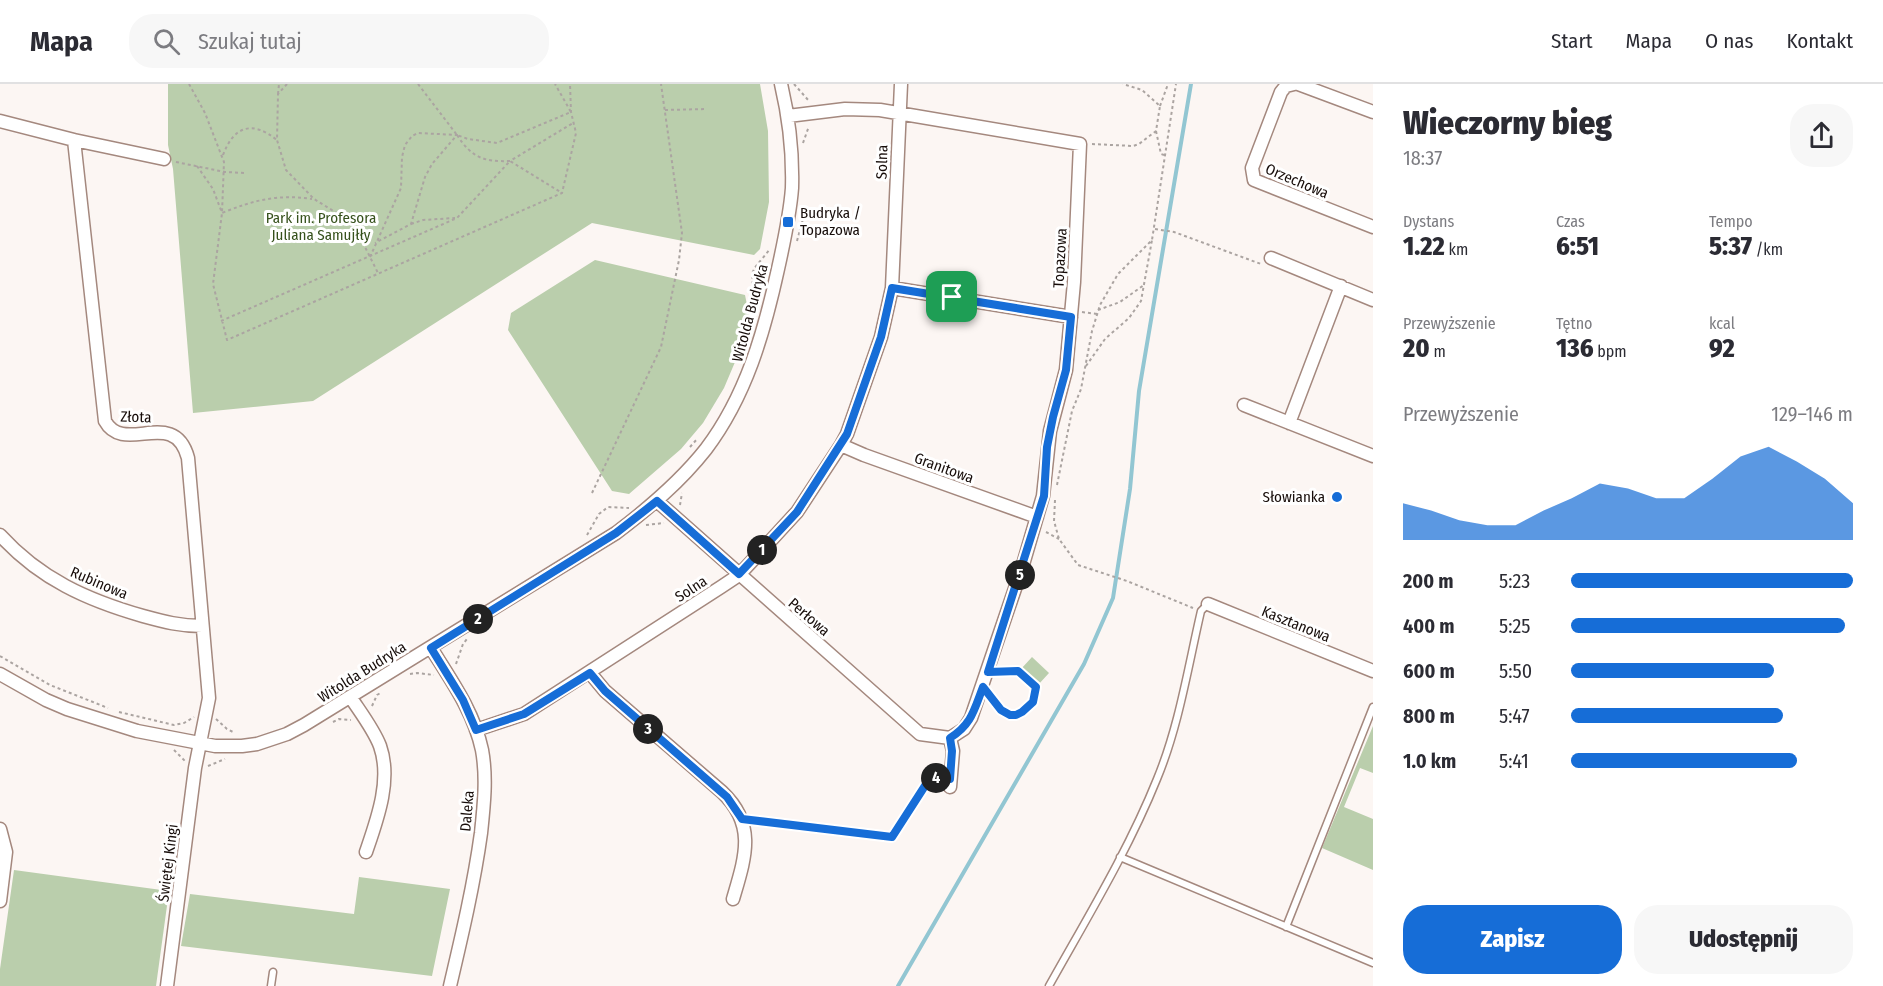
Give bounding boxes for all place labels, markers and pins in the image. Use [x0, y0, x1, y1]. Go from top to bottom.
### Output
place label: Budryka / Topazowa [800, 204, 861, 239]
marker: Budryka / Topazowa [781, 215, 795, 229]
pin [926, 271, 977, 322]
place label: Słowianka [1262, 488, 1325, 506]
marker: Słowianka [1330, 490, 1344, 504]
pin: 1 [747, 535, 777, 565]
pin: 5 [1005, 560, 1035, 590]
pin: 2 [463, 604, 493, 634]
pin: 3 [633, 714, 663, 744]
pin: 4 [921, 763, 951, 793]

